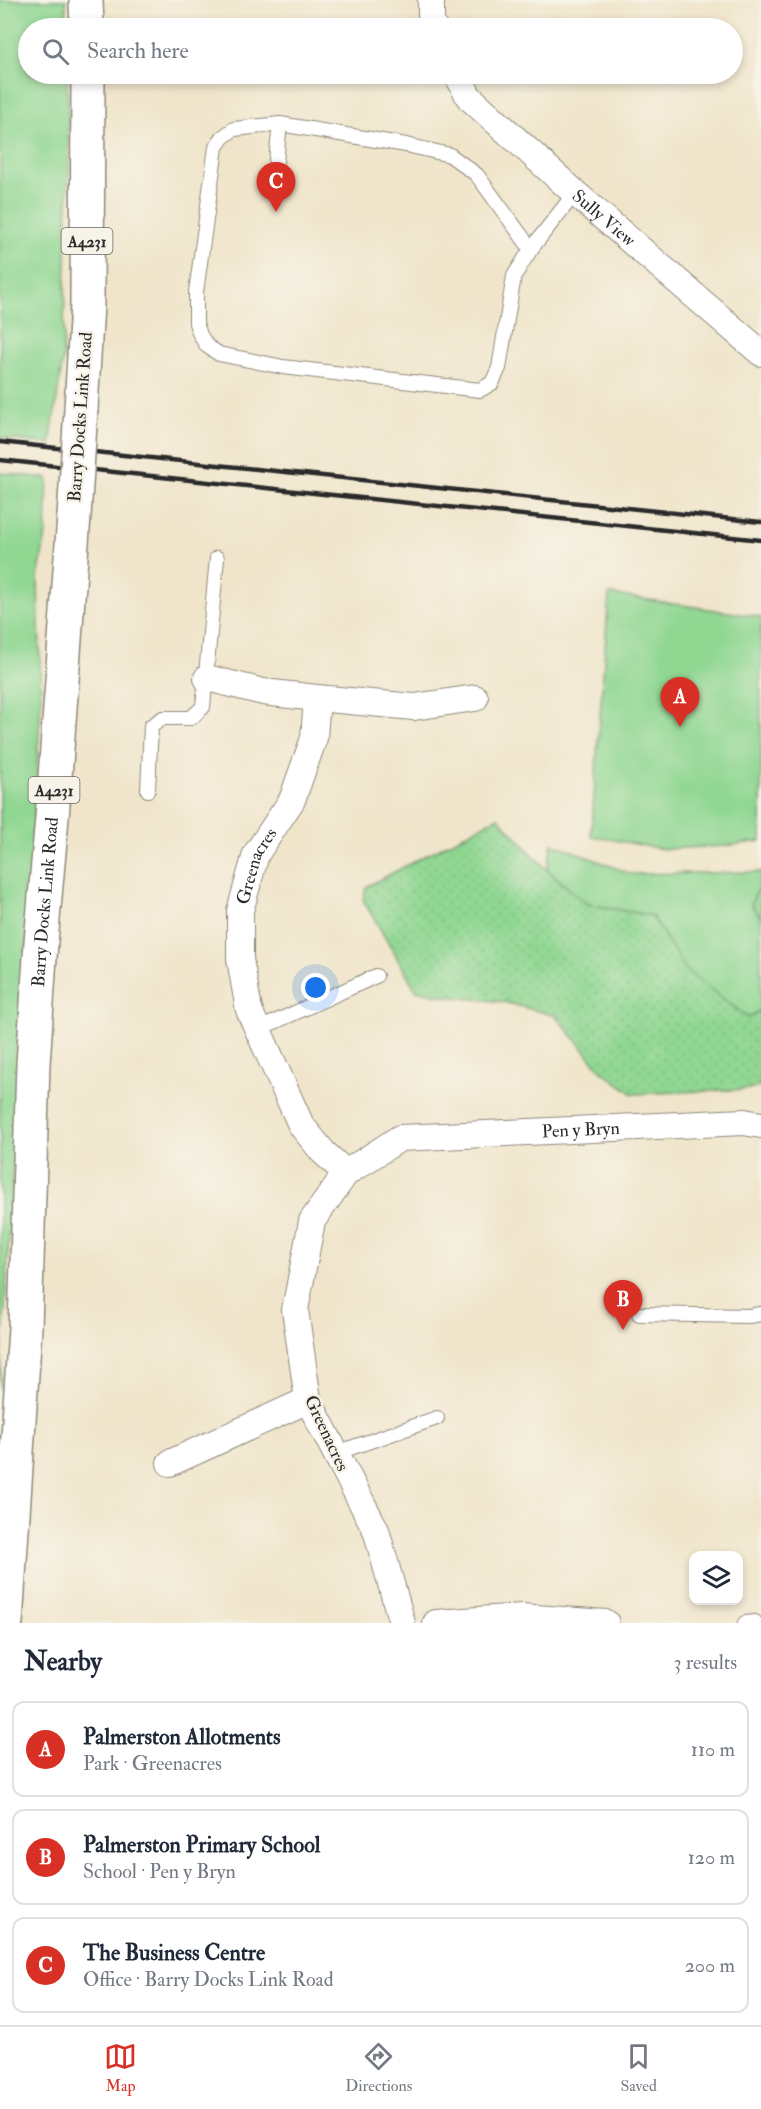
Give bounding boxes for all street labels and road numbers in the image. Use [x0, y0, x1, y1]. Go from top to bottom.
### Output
street label: Sully View [567, 185, 641, 252]
road number: A4231 [62, 228, 112, 254]
street label: Barry Docks Link Road [63, 331, 98, 503]
road number: A4231 [28, 777, 80, 803]
street label: Barry Docks Link Road [27, 816, 64, 988]
street label: Greenacres [231, 823, 282, 907]
street label: Pen y Bryn [541, 1117, 620, 1143]
street label: Greenacres [299, 1392, 354, 1475]

